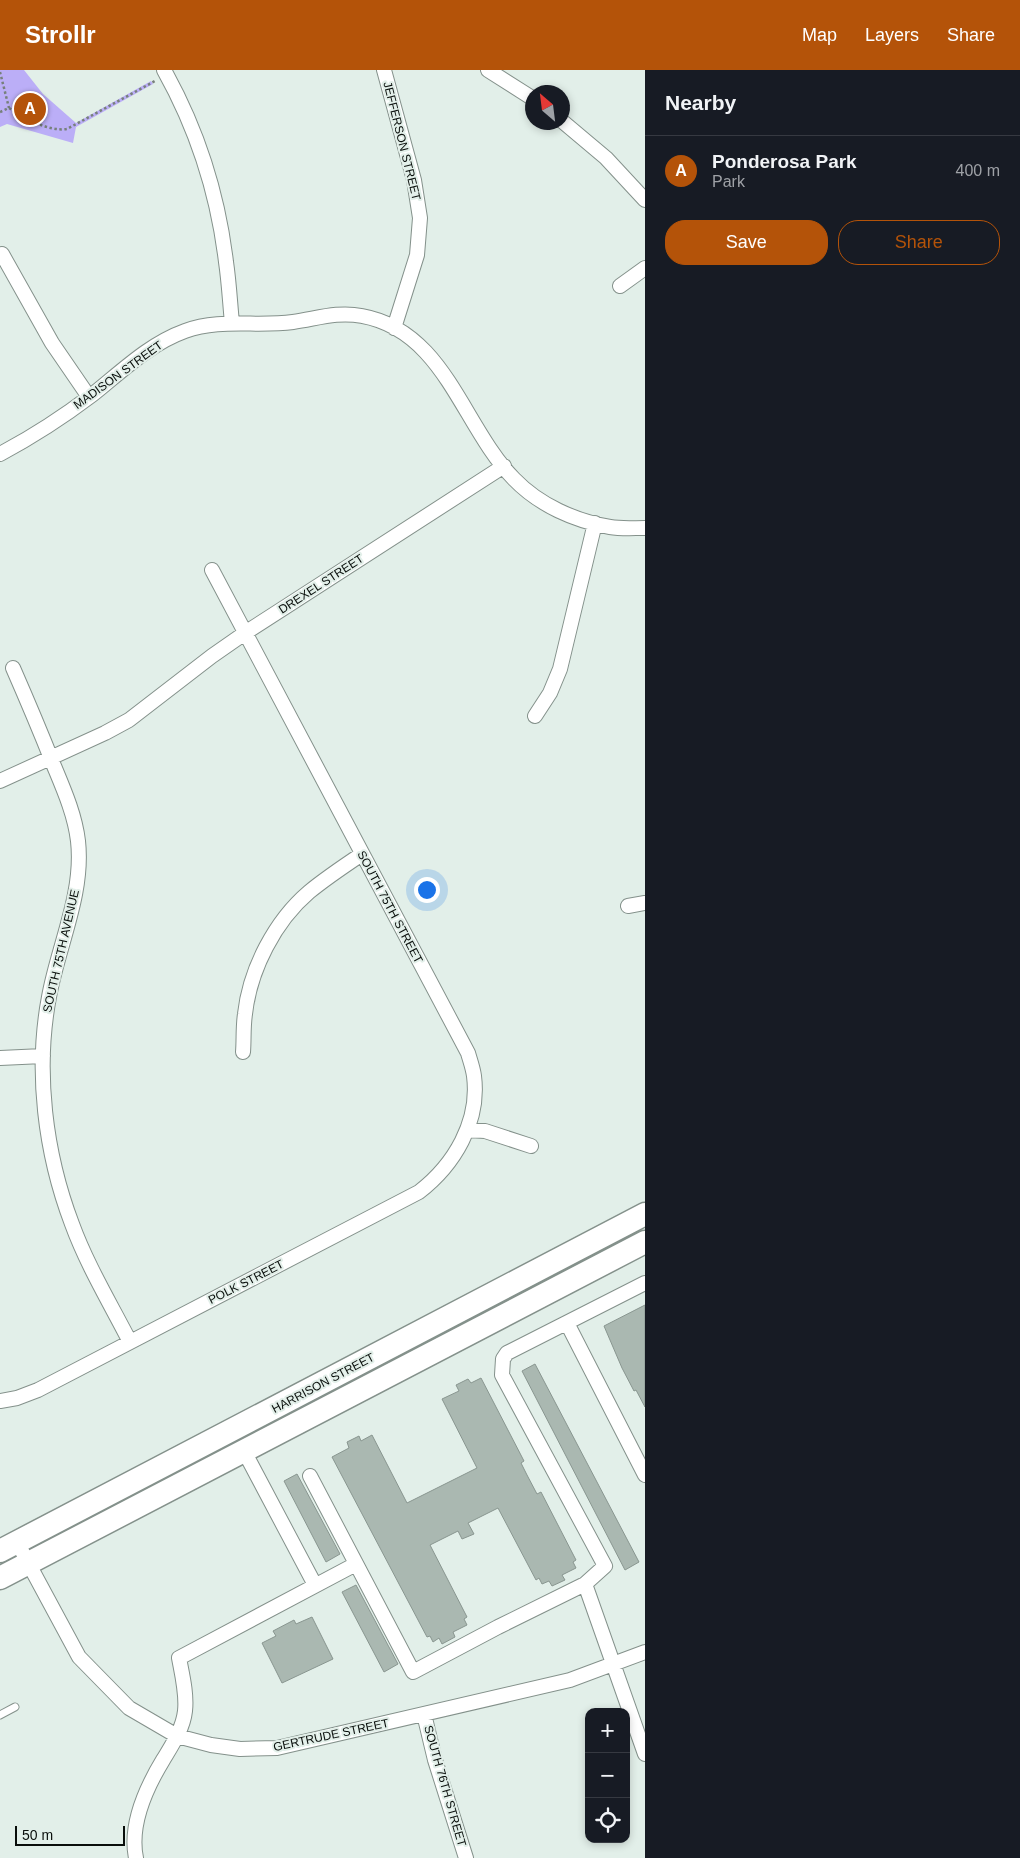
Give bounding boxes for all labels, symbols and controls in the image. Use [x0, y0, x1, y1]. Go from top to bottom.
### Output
text: Strollr [25, 21, 96, 48]
text: Map [802, 25, 837, 45]
text: Layers [865, 25, 919, 45]
text: Share [947, 25, 995, 45]
street label: JEFFERSON STREET [380, 80, 424, 203]
north arrow [525, 85, 570, 130]
pin: A [14, 90, 46, 128]
text: Nearby [665, 91, 736, 114]
text: Ponderosa Park [712, 151, 857, 172]
text: A [675, 162, 687, 179]
text: 400 m [956, 162, 1000, 179]
text: Park [712, 173, 745, 190]
button: Save [665, 220, 828, 265]
button: Share [838, 220, 1000, 265]
street label: MADISON STREET [71, 338, 166, 412]
street label: DREXEL STREET [276, 551, 367, 617]
street label: SOUTH 75TH STREET [354, 848, 426, 966]
your location [414, 877, 440, 903]
street label: SOUTH 75TH AVENUE [40, 888, 82, 1014]
street label: POLK STREET [206, 1257, 287, 1307]
street label: HARRISON STREET [269, 1350, 377, 1416]
map controls [585, 1708, 630, 1843]
button: + [585, 1708, 630, 1753]
street label: GERTRUDE STREET [272, 1716, 391, 1754]
street label: SOUTH 76TH STREET [421, 1724, 469, 1849]
button: − [585, 1753, 630, 1798]
button: locate [585, 1798, 630, 1843]
scale bar [15, 1823, 125, 1846]
text: 50 m [22, 1827, 53, 1843]

